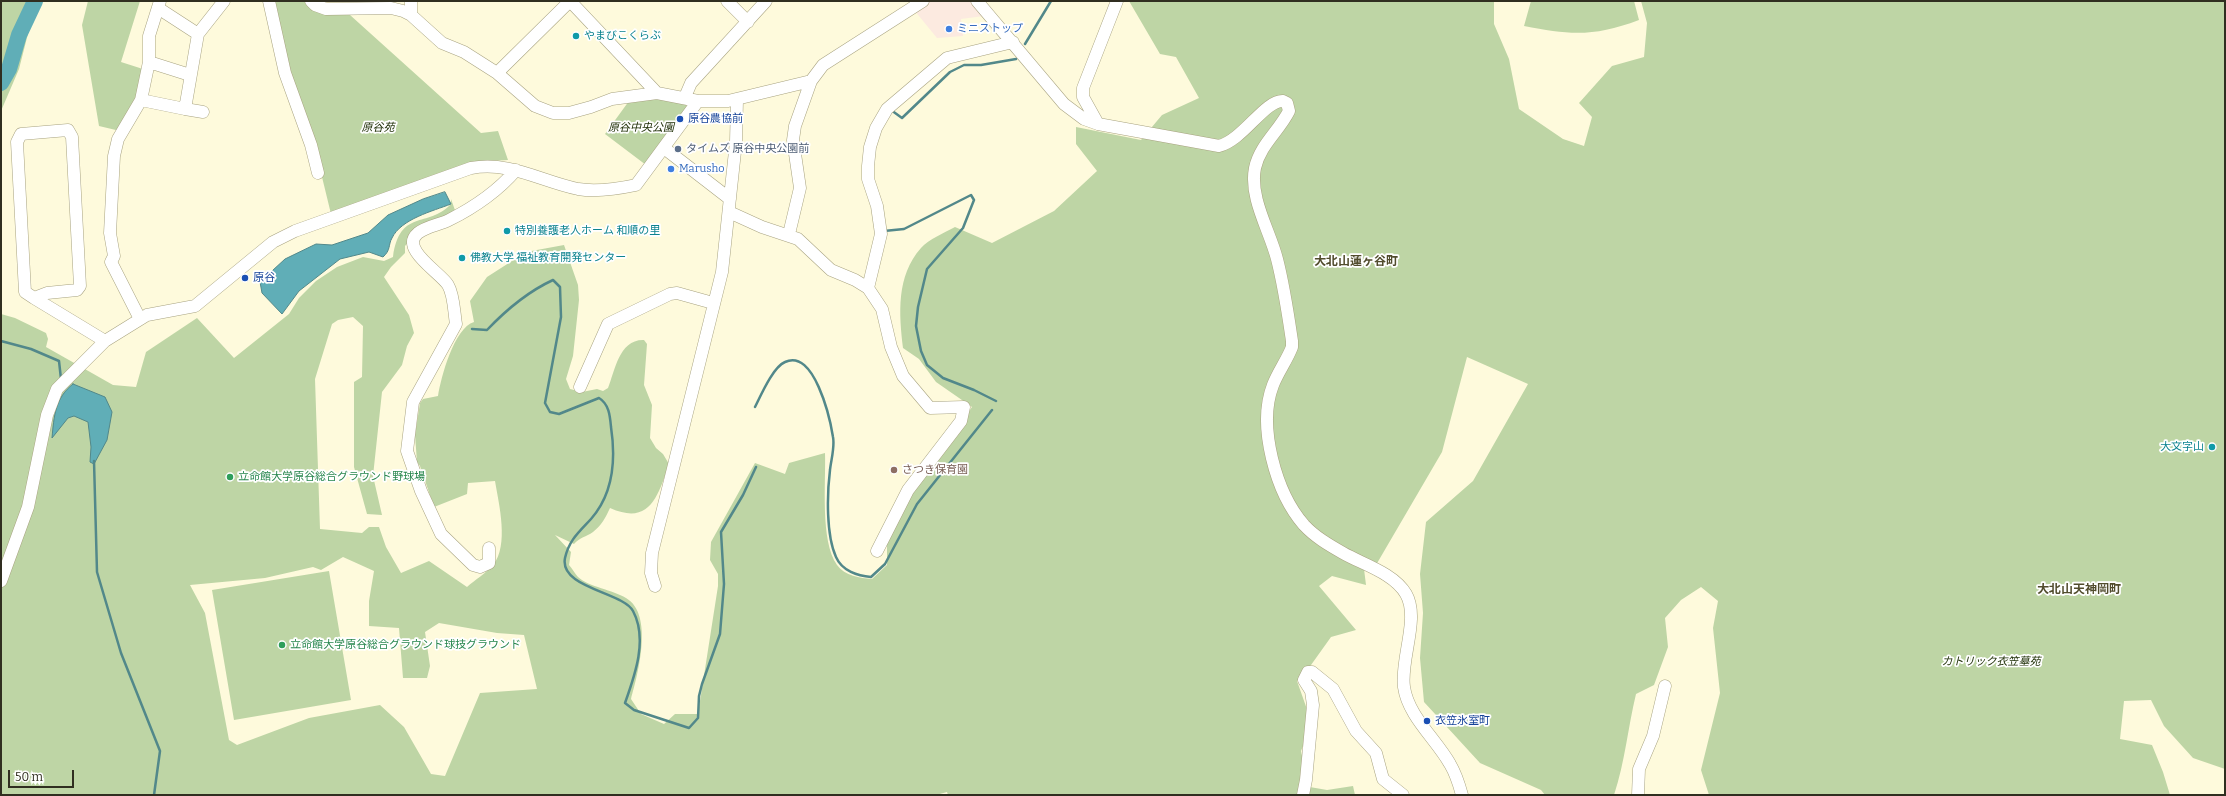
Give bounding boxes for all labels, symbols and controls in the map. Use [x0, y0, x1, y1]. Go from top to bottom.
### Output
place label: ミニストップ [957, 22, 1023, 36]
marker: ミニストップ [944, 24, 954, 34]
place label: やまびこくらぶ [584, 29, 661, 43]
marker: やまびこくらぶ [571, 31, 581, 41]
place label: 原谷農協前 [688, 112, 743, 126]
marker: 原谷農協前 [675, 114, 685, 124]
park label: 原谷苑 [362, 121, 394, 135]
park label: 原谷中央公園 [608, 121, 674, 135]
place label: タイムズ 原谷中央公園前 [686, 142, 809, 156]
marker: タイムズ 原谷中央公園前 [673, 144, 683, 154]
place label: Marusho [679, 162, 725, 176]
marker: Marusho [666, 164, 676, 174]
place label: 特別養護老人ホーム 和順の里 [515, 224, 660, 238]
marker: 特別養護老人ホーム 和順の里 [502, 226, 512, 236]
place label: 佛教大学 福祉教育開発センター [470, 251, 626, 265]
marker: 佛教大学 福祉教育開発センター [457, 253, 467, 263]
district label: 大北山蓮ヶ谷町 [1314, 255, 1398, 269]
place label: 原谷 [253, 271, 275, 285]
marker: 原谷 [240, 273, 250, 283]
place label: 大文字山 [2160, 440, 2204, 454]
marker: 大文字山 [2207, 442, 2217, 452]
place label: さつき保育園 [902, 463, 968, 477]
marker: さつき保育園 [889, 465, 899, 475]
place label: 立命館大学原谷総合グラウンド野球場 [238, 470, 425, 484]
marker: 立命館大学原谷総合グラウンド野球場 [225, 472, 235, 482]
district label: 大北山天神岡町 [2037, 583, 2121, 597]
place label: 立命館大学原谷総合グラウンド球技グラウンド [290, 638, 521, 652]
marker: 立命館大学原谷総合グラウンド球技グラウンド [277, 640, 287, 650]
park label: カトリック衣笠墓苑 [1942, 655, 2040, 669]
place label: 衣笠氷室町 [1435, 714, 1490, 728]
marker: 衣笠氷室町 [1422, 716, 1432, 726]
scale bar [10, 762, 76, 788]
text: 50 m [15, 770, 43, 784]

